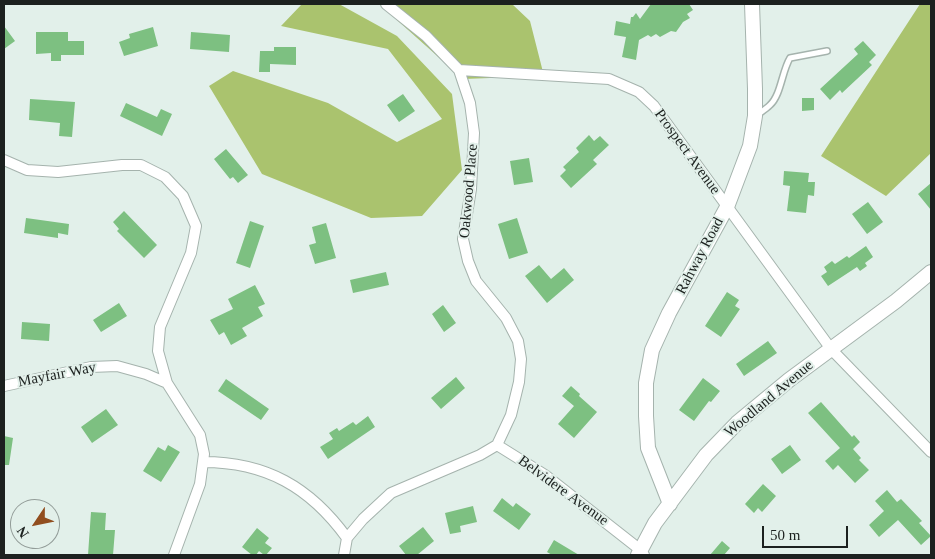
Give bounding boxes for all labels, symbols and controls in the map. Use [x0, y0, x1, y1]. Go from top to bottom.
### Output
street label: Prospect Avenue [650, 106, 724, 198]
street label: Oakwood Place [456, 143, 482, 239]
street label: Rahway Road [672, 214, 728, 298]
street label: Woodland Avenue [721, 357, 817, 441]
street label: Mayfair Way [16, 359, 98, 391]
street label: Belvidere Avenue [514, 452, 612, 530]
north arrow [10, 499, 60, 549]
scale bar [765, 516, 851, 548]
text: N [14, 524, 32, 540]
text: 50 m [770, 527, 800, 543]

